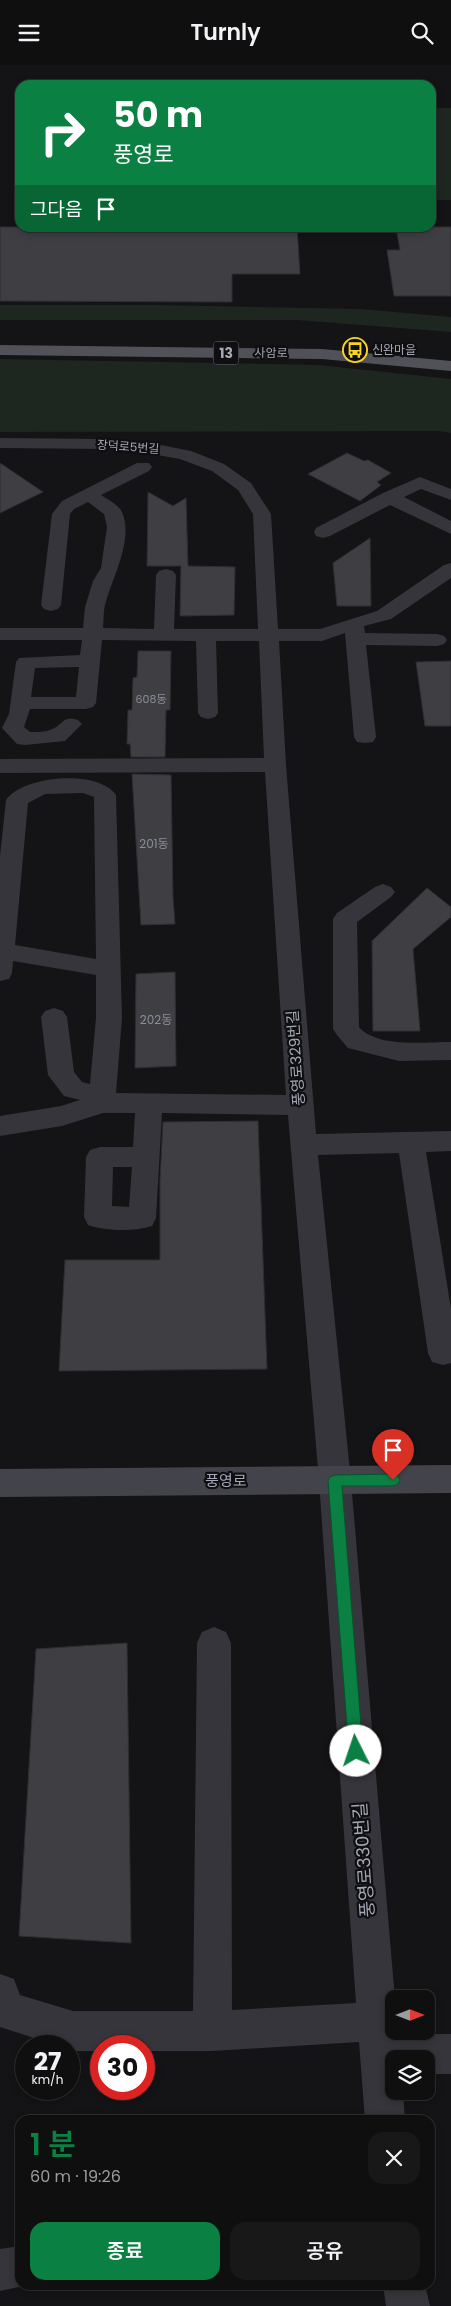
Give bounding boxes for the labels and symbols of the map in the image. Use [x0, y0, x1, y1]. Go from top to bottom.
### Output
bus stop icon: 신완마을 [342, 337, 368, 363]
road number: 13 [214, 341, 238, 365]
place label: 신완마을 [372, 341, 416, 358]
street label: 사암로 [254, 344, 288, 361]
street label: 장덕로5번길 [96, 436, 160, 457]
house number: 608동 [136, 691, 166, 707]
house number: 201동 [139, 835, 169, 852]
street label: 풍영로329번길 [282, 1009, 309, 1107]
house number: 202동 [140, 1011, 172, 1028]
pin [372, 1429, 414, 1480]
street label: 풍영로 [205, 1470, 247, 1491]
position arrow [329, 1724, 381, 1776]
street label: 풍영로330번길 [347, 1802, 380, 1918]
north arrow [385, 1990, 435, 2040]
speed limit sign: 30 [90, 2035, 155, 2100]

